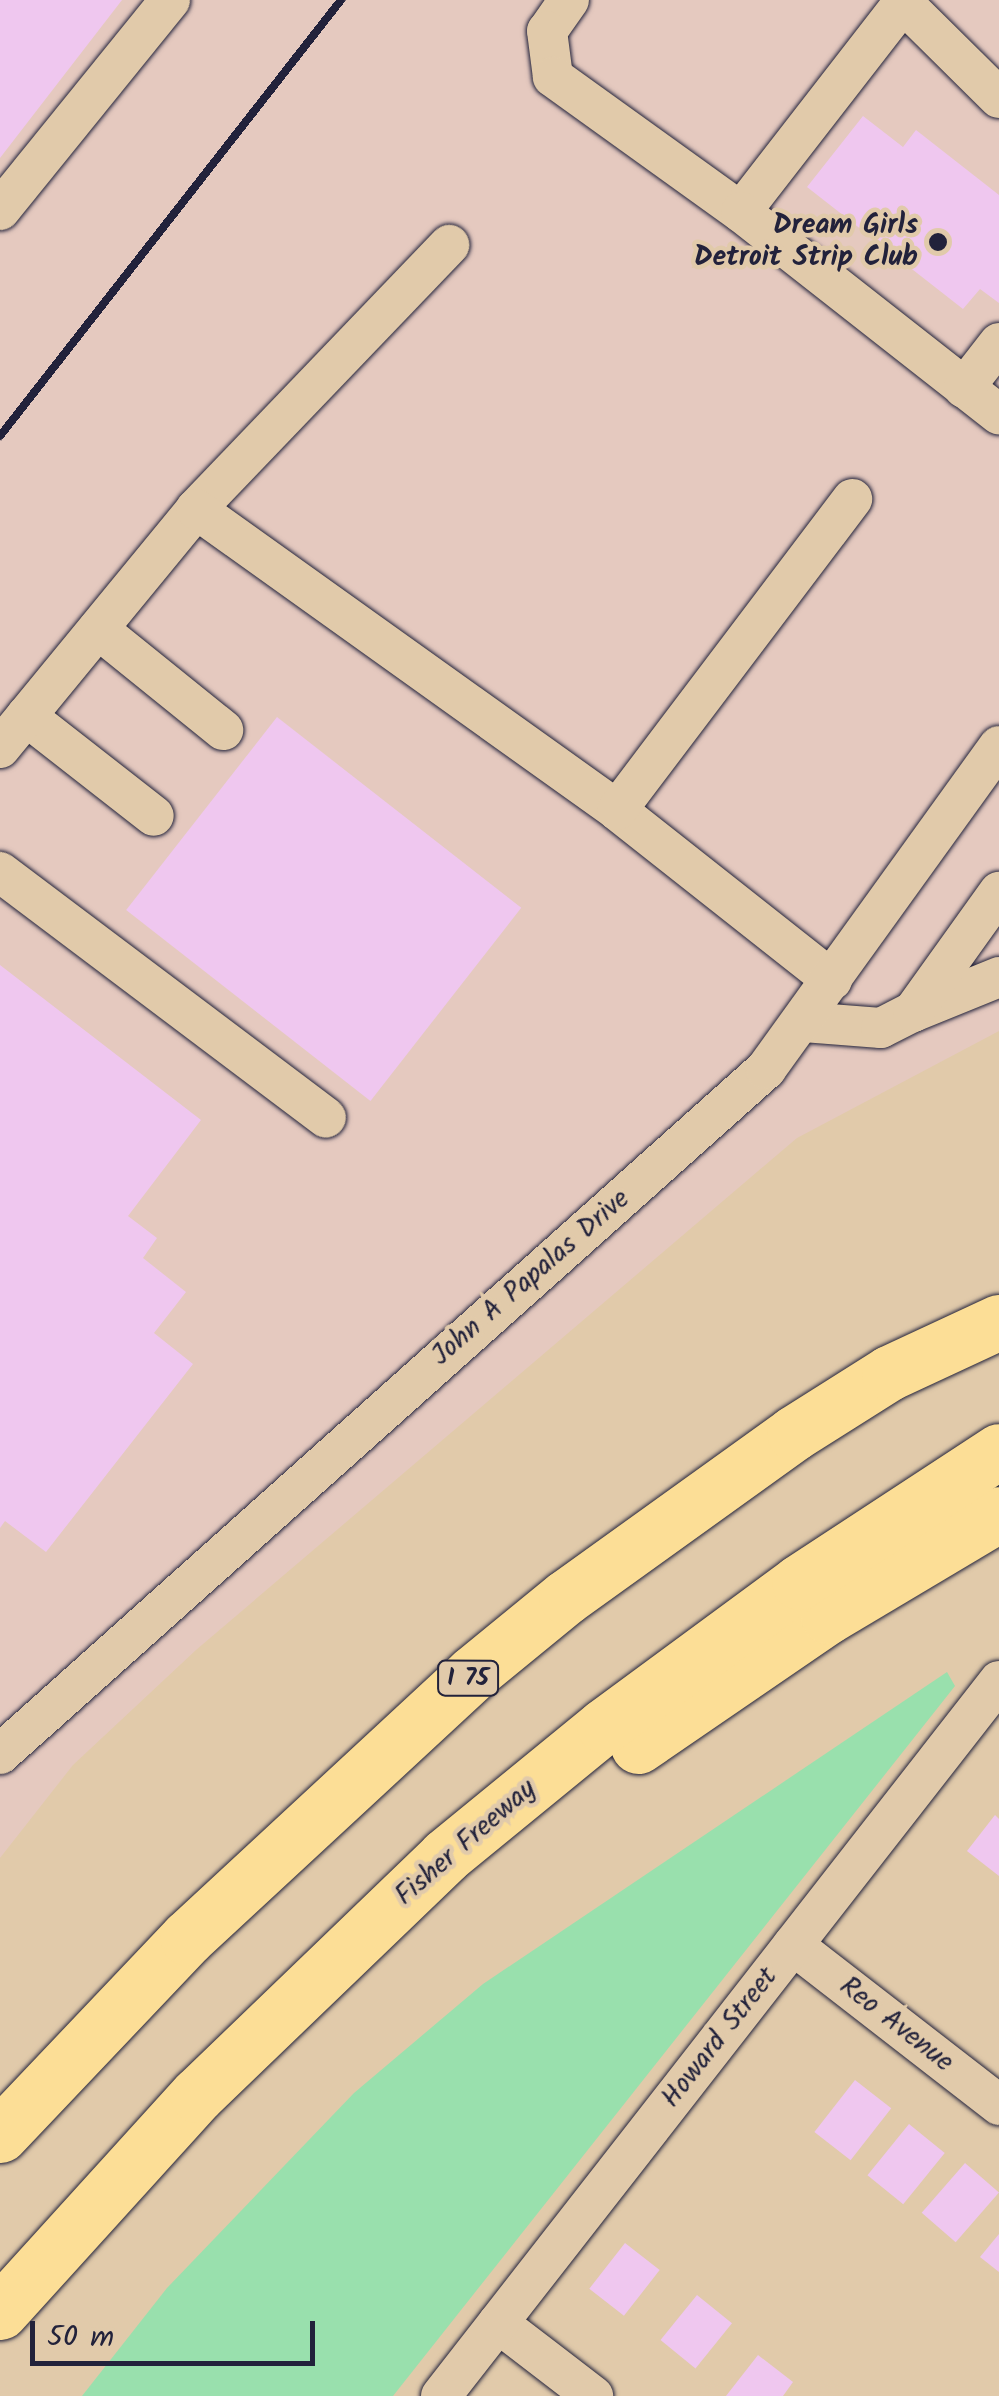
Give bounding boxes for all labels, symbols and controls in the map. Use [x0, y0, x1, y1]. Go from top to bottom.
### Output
place label: Dream Girls Detroit Strip Club [694, 209, 918, 275]
marker: Dream Girls Detroit Strip Club [927, 231, 949, 253]
street label: John A Papalas Drive [425, 1183, 637, 1373]
road number: I 75 [436, 1658, 500, 1698]
street label: Fisher Freeway [389, 1773, 543, 1913]
street label: Howard Street [655, 1961, 785, 2115]
street label: Reo Avenue [832, 1970, 960, 2080]
scale bar [35, 2301, 320, 2363]
text: 50 m [47, 2314, 114, 2362]

